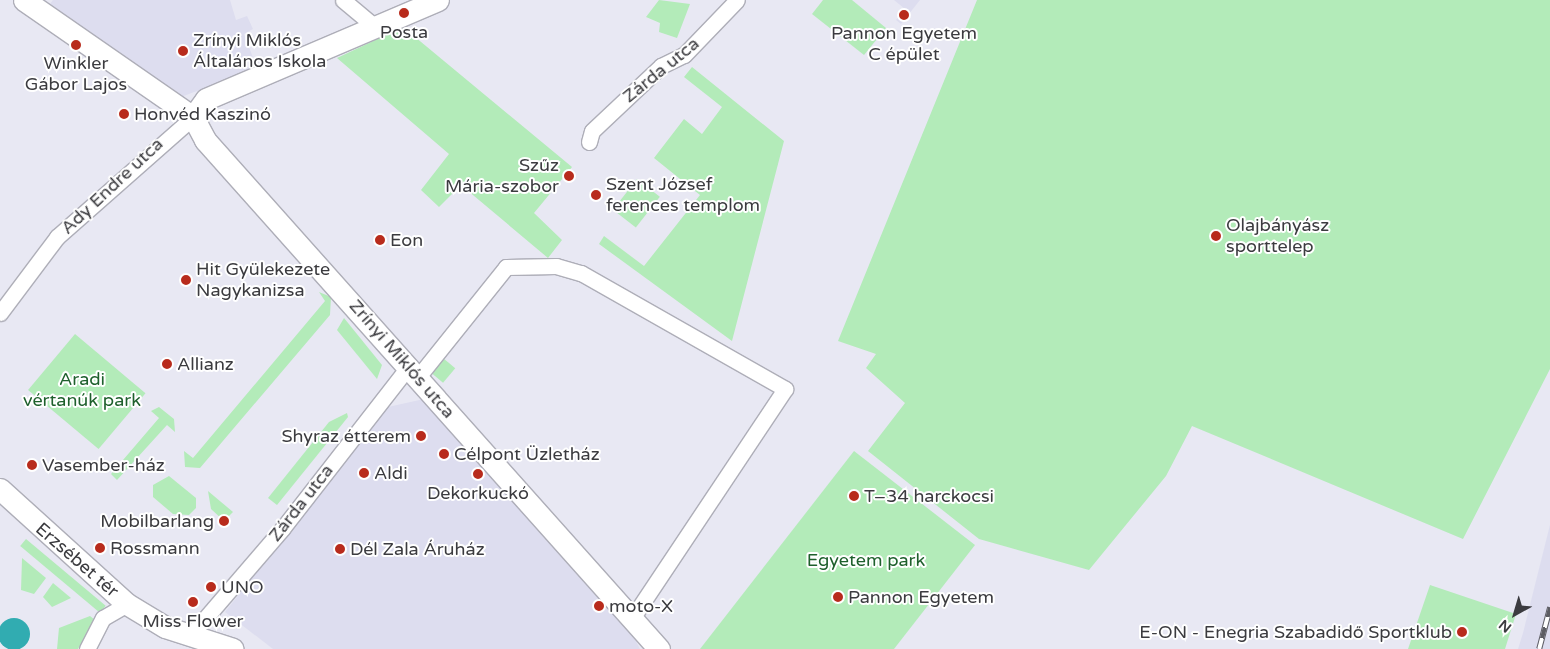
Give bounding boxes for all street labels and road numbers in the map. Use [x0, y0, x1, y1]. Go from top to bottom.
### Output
street label: Zárda utca [619, 33, 703, 107]
street label: Ady Endre utca [57, 133, 167, 239]
street label: Zrínyi Miklós utca [345, 295, 459, 423]
street label: Zárda utca [264, 460, 338, 546]
street label: Erzsébet tér [31, 518, 123, 602]

